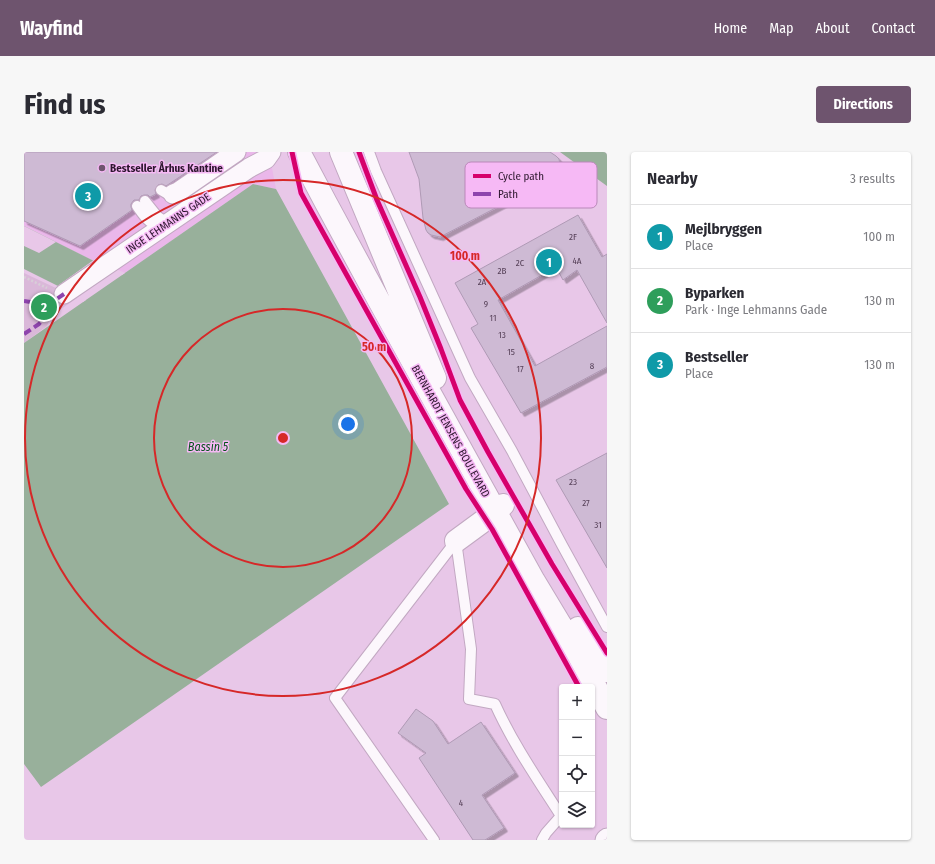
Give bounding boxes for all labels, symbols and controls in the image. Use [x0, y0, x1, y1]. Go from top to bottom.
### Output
text: Wayfind [20, 17, 83, 40]
text: Home [714, 20, 747, 37]
text: Map [769, 20, 793, 37]
text: About [815, 20, 850, 37]
text: Contact [872, 20, 915, 37]
button: Directions [816, 86, 911, 123]
text: Find us [24, 88, 106, 121]
place label: Bestseller Århus Kantine [110, 161, 223, 175]
legend [465, 162, 597, 208]
marker: Bestseller Århus Kantine [97, 163, 107, 173]
text: Nearby [647, 168, 698, 189]
text: Cycle path [498, 170, 544, 183]
text: 3 results [850, 171, 895, 186]
pin: 3 [75, 181, 101, 211]
text: Path [498, 188, 518, 201]
street label: INGE LEHMANNS GADE [124, 190, 213, 256]
text: Mejlbryggen [685, 220, 762, 238]
text: 1 [657, 229, 663, 244]
text: 100 m [863, 229, 895, 244]
house number: 2F [569, 232, 577, 242]
text: Place [685, 238, 713, 253]
pin: 1 [536, 247, 562, 277]
text: 100 m [450, 249, 480, 263]
house number: 4A [572, 256, 582, 266]
house number: 2C [516, 258, 525, 268]
house number: 2B [498, 266, 507, 276]
house number: 2A [478, 277, 487, 287]
text: Byparken [685, 284, 744, 302]
pin: 2 [31, 292, 57, 322]
text: 2 [657, 293, 663, 308]
text: 130 m [864, 293, 895, 308]
house number: 9 [484, 299, 488, 309]
text: Park · Inge Lehmanns Gade [685, 302, 827, 317]
house number: 11 [490, 313, 496, 323]
house number: 13 [498, 330, 506, 340]
text: 50 m [362, 340, 386, 354]
house number: 15 [507, 347, 515, 357]
text: Bestseller [685, 348, 748, 366]
text: 3 [657, 357, 663, 372]
text: 130 m [864, 357, 895, 372]
house number: 8 [590, 361, 595, 371]
street label: BERNHARDT JENSENS BOULEVARD [409, 363, 492, 500]
house number: 17 [516, 364, 524, 374]
text: Place [685, 366, 713, 381]
your location [338, 414, 358, 434]
centre of rings [276, 431, 290, 445]
water label: Bassin 5 [188, 440, 229, 454]
house number: 23 [569, 477, 577, 487]
house number: 27 [582, 498, 590, 508]
house number: 31 [594, 520, 602, 530]
map controls [559, 684, 595, 828]
button: + [559, 684, 595, 720]
button: − [559, 720, 595, 756]
button: locate [559, 756, 595, 792]
button: layers [559, 792, 595, 828]
house number: 4 [459, 798, 464, 808]

